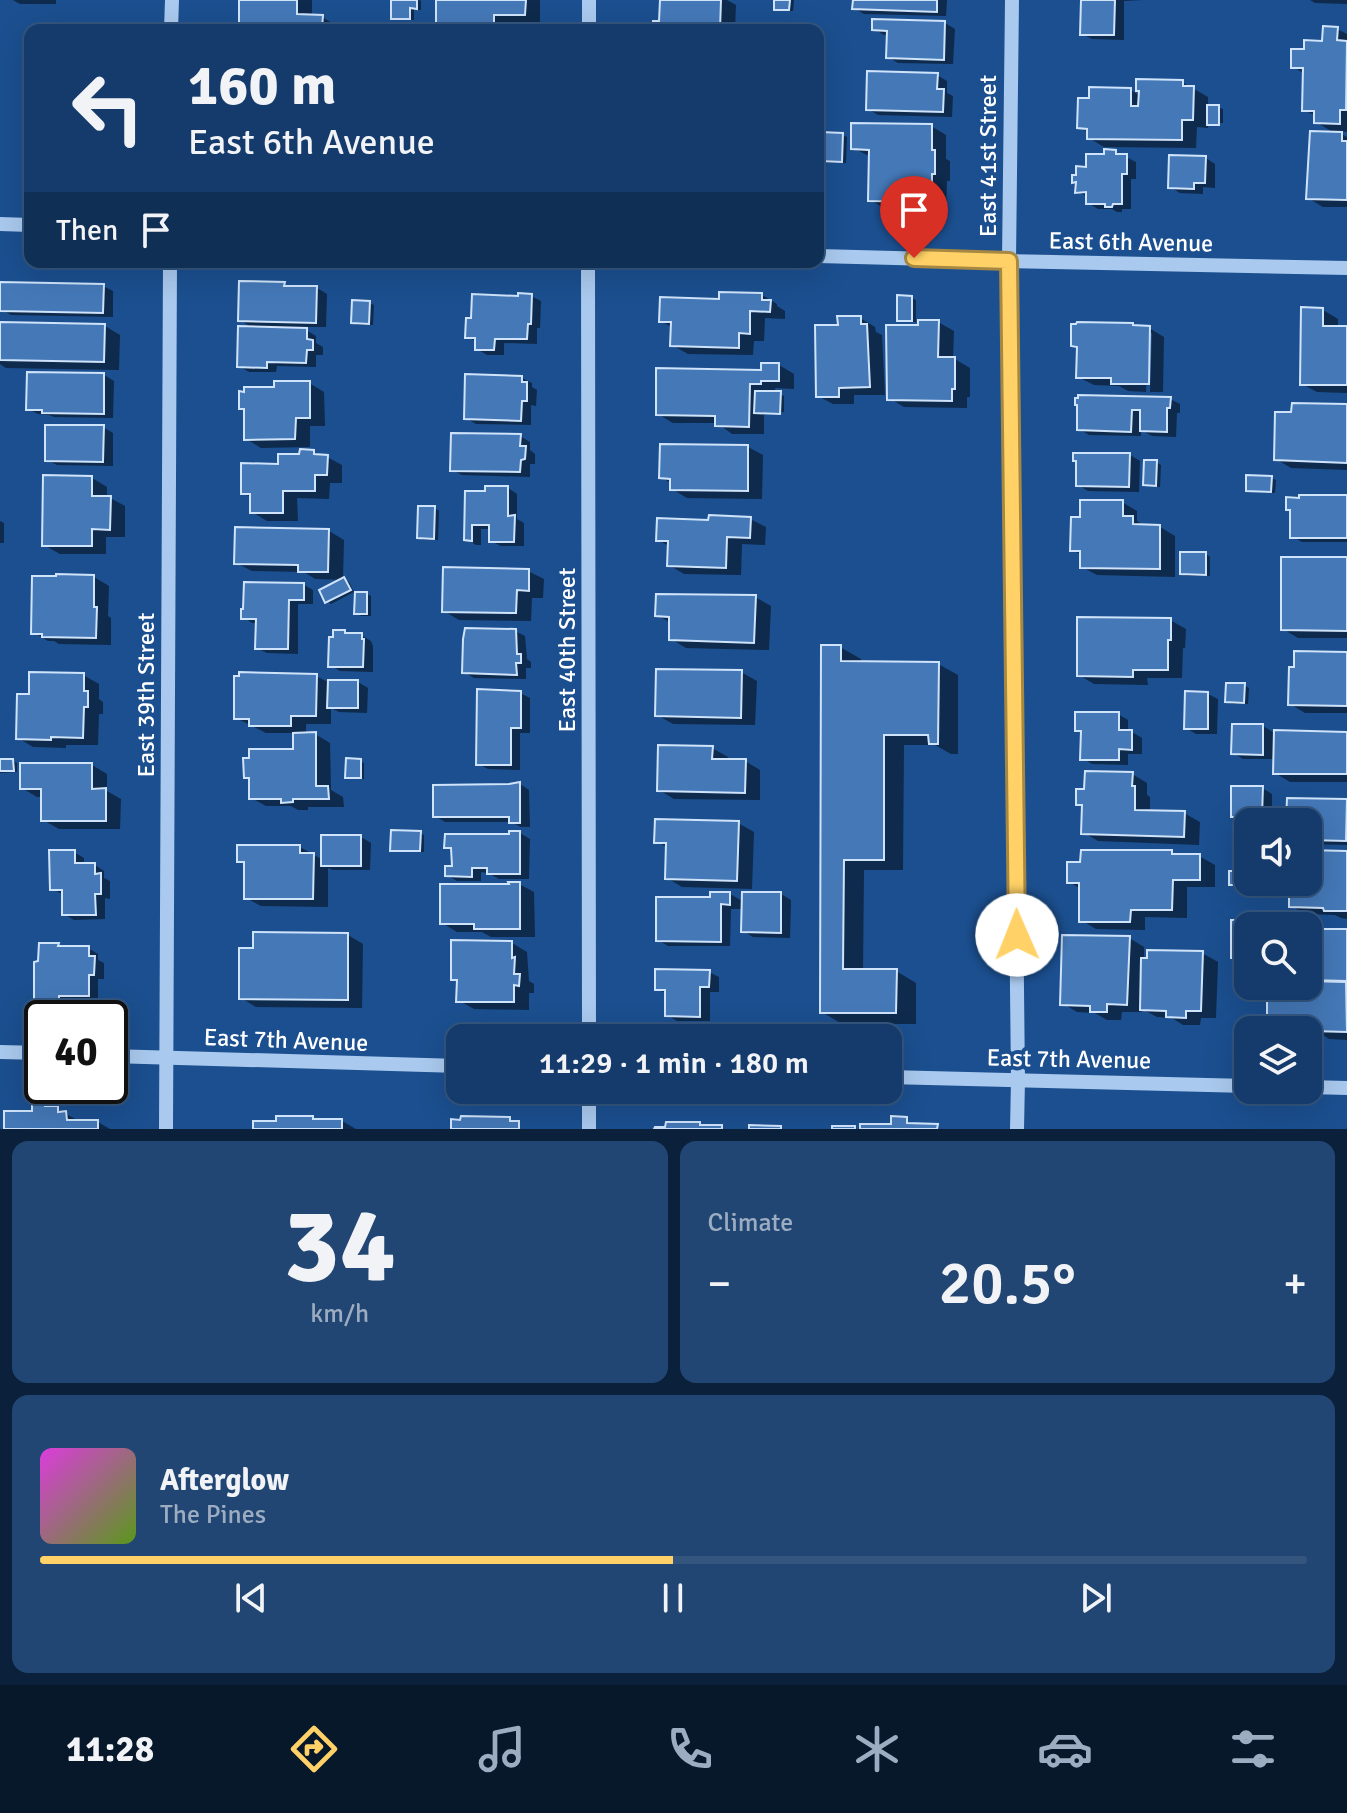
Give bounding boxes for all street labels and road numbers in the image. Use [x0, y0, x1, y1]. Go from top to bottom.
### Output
street label: East 41st Street [973, 75, 1003, 237]
street label: East 6th Avenue [1048, 226, 1214, 258]
street label: East 40th Street [552, 568, 582, 732]
street label: East 39th Street [131, 613, 161, 777]
street label: East 7th Avenue [203, 1022, 369, 1058]
street label: East 7th Avenue [986, 1043, 1152, 1075]

